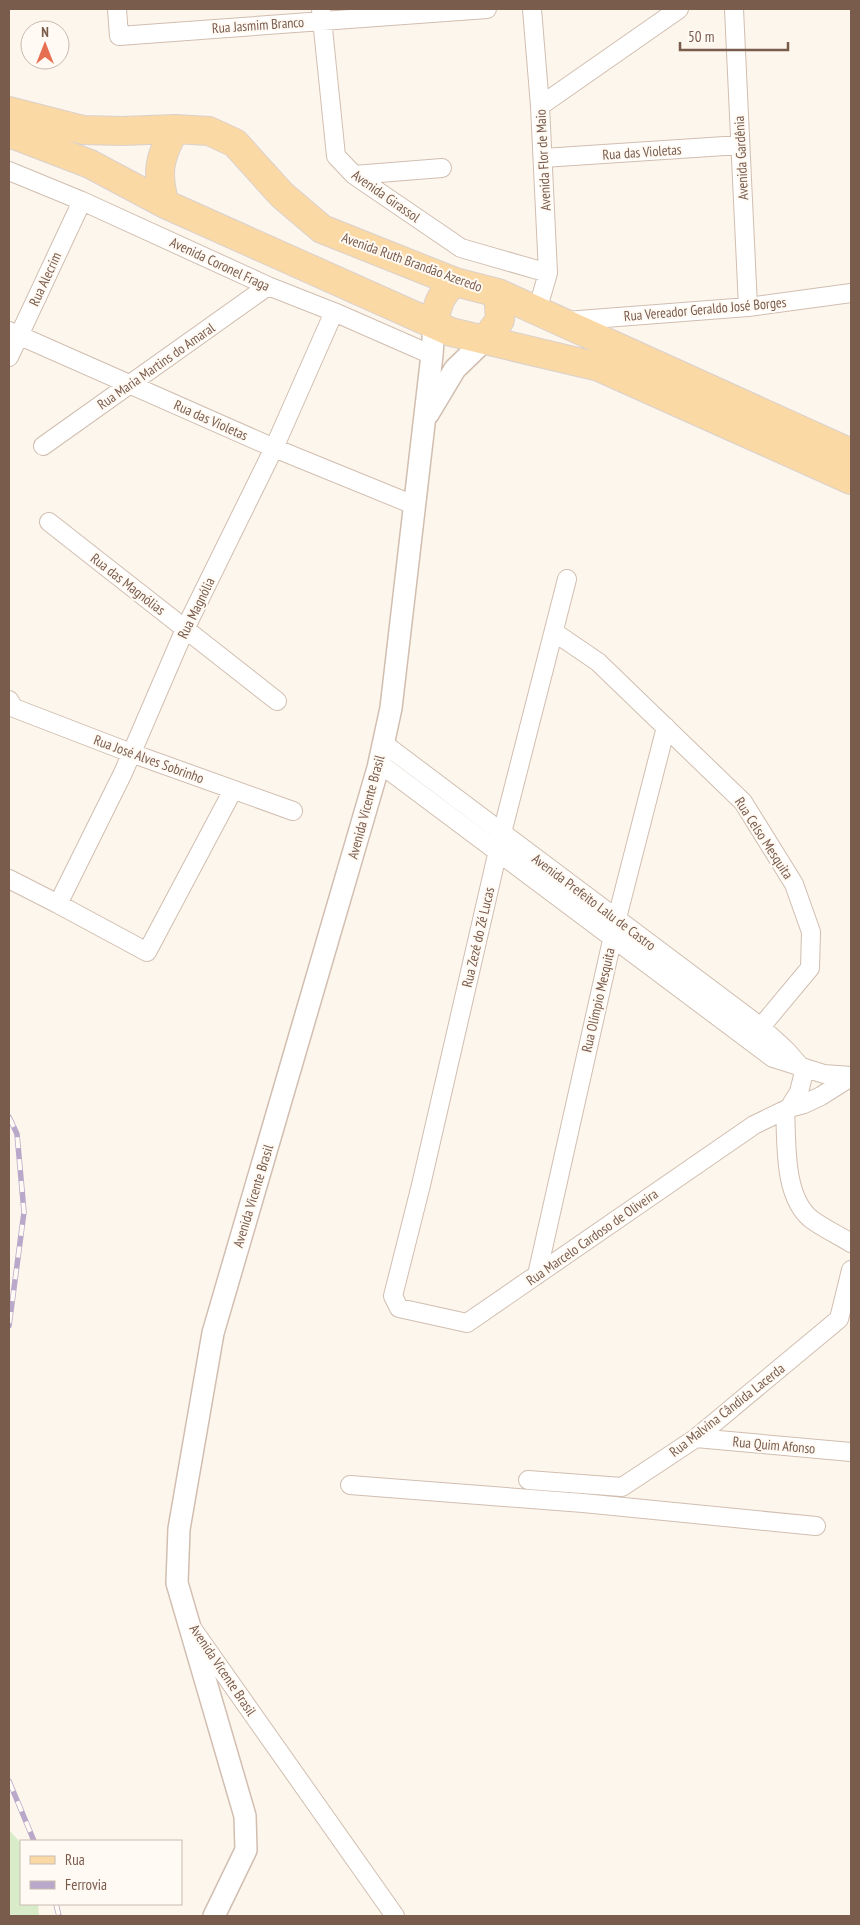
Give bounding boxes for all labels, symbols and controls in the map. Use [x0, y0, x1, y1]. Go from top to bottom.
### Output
street label: Rua Jasmim Branco [211, 13, 305, 37]
north arrow [20, 20, 70, 70]
scale bar [680, 20, 788, 52]
text: N [41, 23, 49, 41]
text: 50 m [688, 27, 714, 46]
street label: Avenida Flor de Maio [531, 109, 555, 211]
street label: Avenida Gardênia [730, 116, 752, 200]
street label: Rua das Violetas [602, 140, 682, 164]
street label: Avenida Girassol [348, 166, 424, 227]
street label: Avenida Ruth Brandão Azeredo [339, 228, 485, 296]
street label: Avenida Coronel Fraga [167, 233, 273, 295]
street label: Rua Alecrim [25, 249, 65, 309]
street label: Rua Vereador Geraldo José Borges [623, 293, 787, 325]
street label: Rua Maria Martins do Amaral [94, 318, 219, 413]
street label: Rua das Violetas [171, 396, 251, 444]
street label: Rua das Magnólias [87, 549, 169, 619]
street label: Rua Magnólia [173, 574, 219, 642]
street label: Rua José Alves Sobrinho [91, 731, 207, 787]
street label: Avenida Vicente Brasil [344, 752, 389, 861]
street label: Rua Celso Mesquita [731, 794, 797, 882]
street label: Avenida Prefeito Lalu de Castro [528, 850, 660, 954]
street label: Rua Zezé do Zé Lucas [458, 885, 498, 989]
street label: Rua Olímpio Mesquita [577, 946, 619, 1054]
street label: Avenida Vicente Brasil [229, 1142, 277, 1250]
street label: Rua Marcelo Cardoso de Oliveira [523, 1185, 661, 1289]
street label: Rua Malvina Cândida Lacerda [666, 1359, 788, 1461]
street label: Rua Quim Afonso [732, 1432, 816, 1458]
street label: Avenida Vicente Brasil [186, 1621, 261, 1720]
legend [20, 1840, 182, 1905]
text: Rua [65, 1850, 85, 1869]
text: Ferrovia [65, 1875, 107, 1894]

